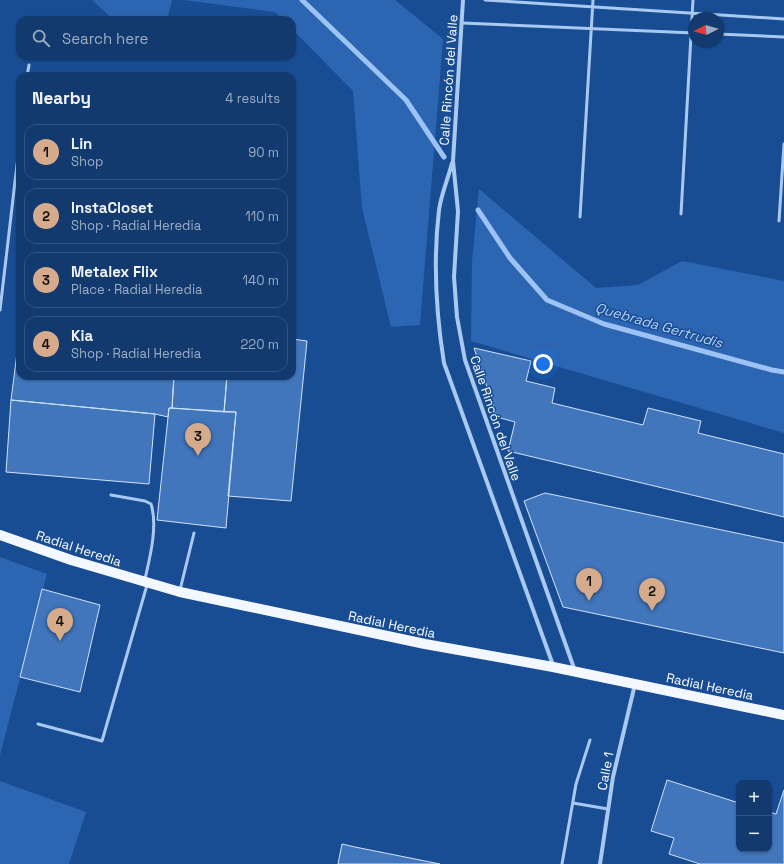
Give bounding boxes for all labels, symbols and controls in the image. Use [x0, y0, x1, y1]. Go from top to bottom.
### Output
north arrow [688, 12, 724, 48]
street label: Calle Rincón del Valle [435, 14, 462, 146]
search box [16, 16, 296, 60]
icon: search [30, 27, 52, 49]
text: Search here [62, 29, 148, 48]
text: Nearby [32, 87, 91, 109]
text: 4 results [225, 90, 280, 107]
text: Lin [71, 134, 92, 153]
text: 1 [43, 144, 49, 161]
text: 90 m [248, 144, 279, 161]
text: Shop [71, 153, 103, 170]
text: InstaCloset [71, 198, 153, 217]
text: 2 [42, 208, 50, 225]
text: 110 m [245, 208, 279, 225]
text: Shop · Radial Heredia [71, 217, 201, 234]
text: Metalex Flix [71, 262, 158, 281]
text: 3 [42, 272, 50, 289]
text: 140 m [243, 272, 279, 289]
text: Place · Radial Heredia [71, 281, 203, 298]
water label: Quebrada Gertrudis [593, 298, 725, 352]
text: Kia [71, 326, 93, 345]
text: 4 [42, 336, 50, 353]
text: 220 m [240, 336, 279, 353]
text: Shop · Radial Heredia [71, 345, 201, 362]
street label: Calle Rincón del Valle [466, 353, 525, 483]
your location [533, 354, 553, 374]
pin: 3 [185, 423, 211, 456]
street label: Radial Heredia [34, 527, 124, 570]
pin: 1 [576, 568, 602, 601]
pin: 2 [639, 578, 665, 611]
street label: Radial Heredia [347, 607, 438, 642]
pin: 4 [47, 608, 73, 641]
street label: Radial Heredia [665, 669, 756, 704]
street label: Calle 1 [593, 750, 618, 792]
map controls [736, 780, 772, 852]
button: + [736, 780, 772, 816]
button: − [736, 816, 772, 852]

